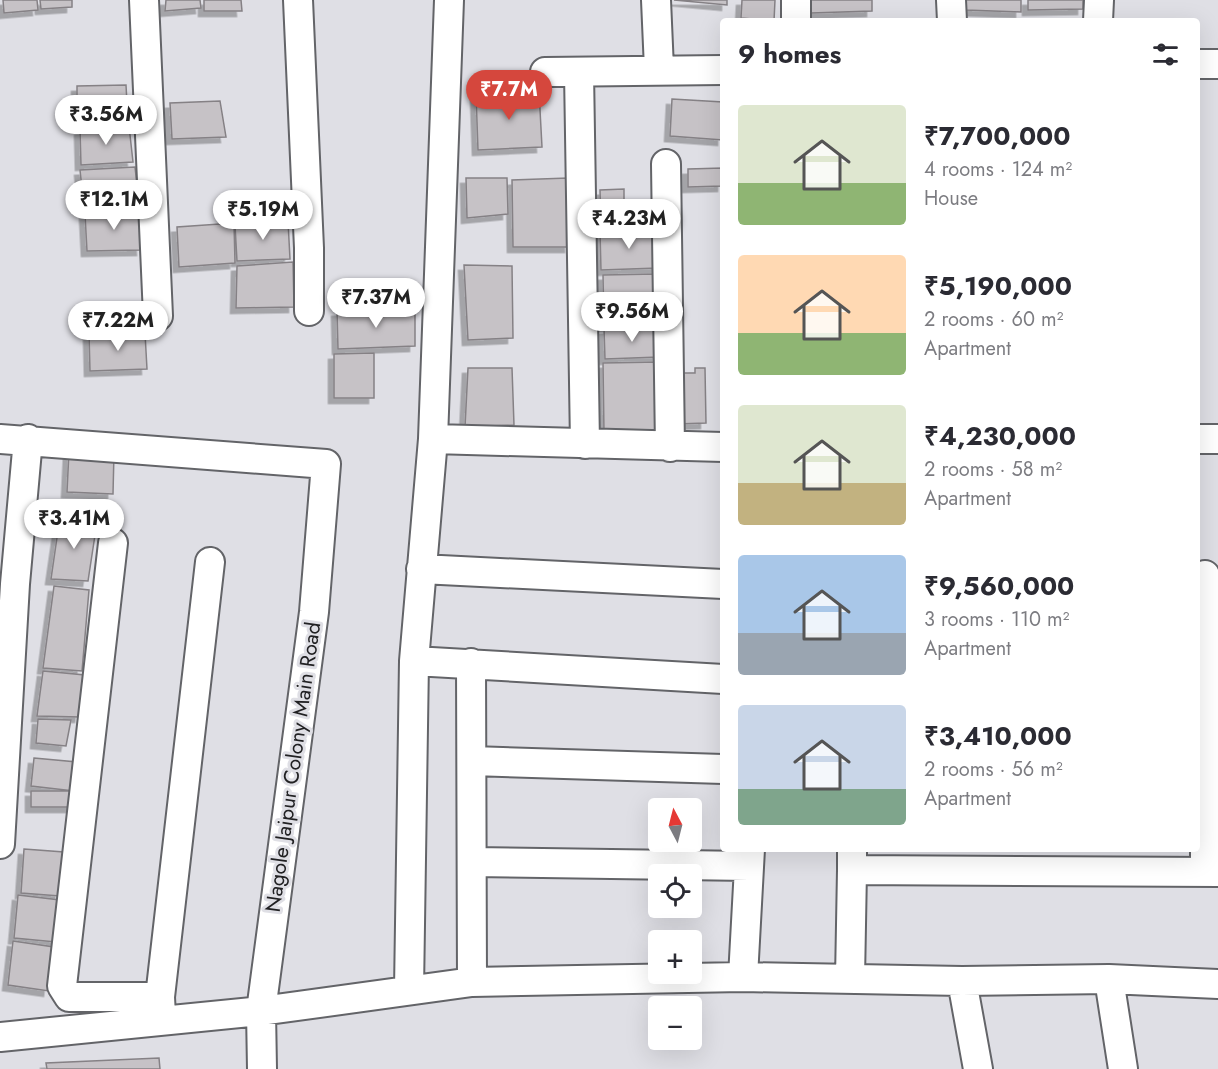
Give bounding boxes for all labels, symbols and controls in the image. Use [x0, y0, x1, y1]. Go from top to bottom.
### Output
text: 9 homes [738, 35, 841, 73]
icon: filters [1149, 38, 1182, 71]
pin: ₹7.7M [467, 70, 551, 121]
text: ₹7.7M [480, 75, 538, 104]
pin: ₹3.56M [57, 95, 155, 146]
text: ₹3.56M [69, 100, 143, 129]
text: ₹7,700,000 [924, 117, 1071, 155]
icon: home [786, 129, 858, 201]
text: 4 rooms · 124 m² [924, 155, 1072, 184]
pin: ₹12.1M [65, 180, 163, 231]
text: House [924, 184, 978, 213]
text: ₹12.1M [79, 185, 149, 214]
pin: ₹5.19M [214, 190, 312, 241]
text: ₹5.19M [227, 195, 299, 224]
pin: ₹4.23M [580, 199, 678, 250]
text: ₹4.23M [591, 204, 667, 233]
text: ₹5,190,000 [924, 267, 1072, 305]
pin: ₹7.37M [327, 278, 425, 329]
icon: home [786, 279, 858, 351]
text: ₹7.37M [341, 283, 411, 312]
pin: ₹9.56M [583, 292, 681, 343]
text: ₹9.56M [595, 297, 669, 326]
pin: ₹7.22M [69, 301, 167, 352]
text: 2 rooms · 60 m² [924, 305, 1063, 334]
text: ₹7.22M [82, 306, 154, 335]
text: Apartment [924, 334, 1011, 363]
text: ₹4,230,000 [924, 417, 1076, 455]
icon: home [786, 429, 858, 501]
text: 2 rooms · 58 m² [924, 455, 1062, 484]
text: Apartment [924, 484, 1011, 513]
pin: ₹3.41M [25, 499, 123, 550]
text: ₹3.41M [38, 504, 110, 533]
text: ₹9,560,000 [924, 567, 1074, 605]
icon: home [786, 579, 858, 651]
text: 3 rooms · 110 m² [924, 605, 1070, 634]
street label: Nagole Jaipur Colony Main Road [258, 620, 328, 914]
text: Apartment [924, 634, 1011, 663]
text: ₹3,410,000 [924, 717, 1072, 755]
icon: home [786, 729, 858, 801]
text: 2 rooms · 56 m² [924, 755, 1063, 784]
text: Apartment [924, 784, 1011, 813]
north arrow [648, 798, 702, 852]
map controls [648, 798, 702, 1050]
button: locate [648, 864, 702, 918]
button: + [648, 930, 702, 984]
button: − [648, 996, 702, 1050]

